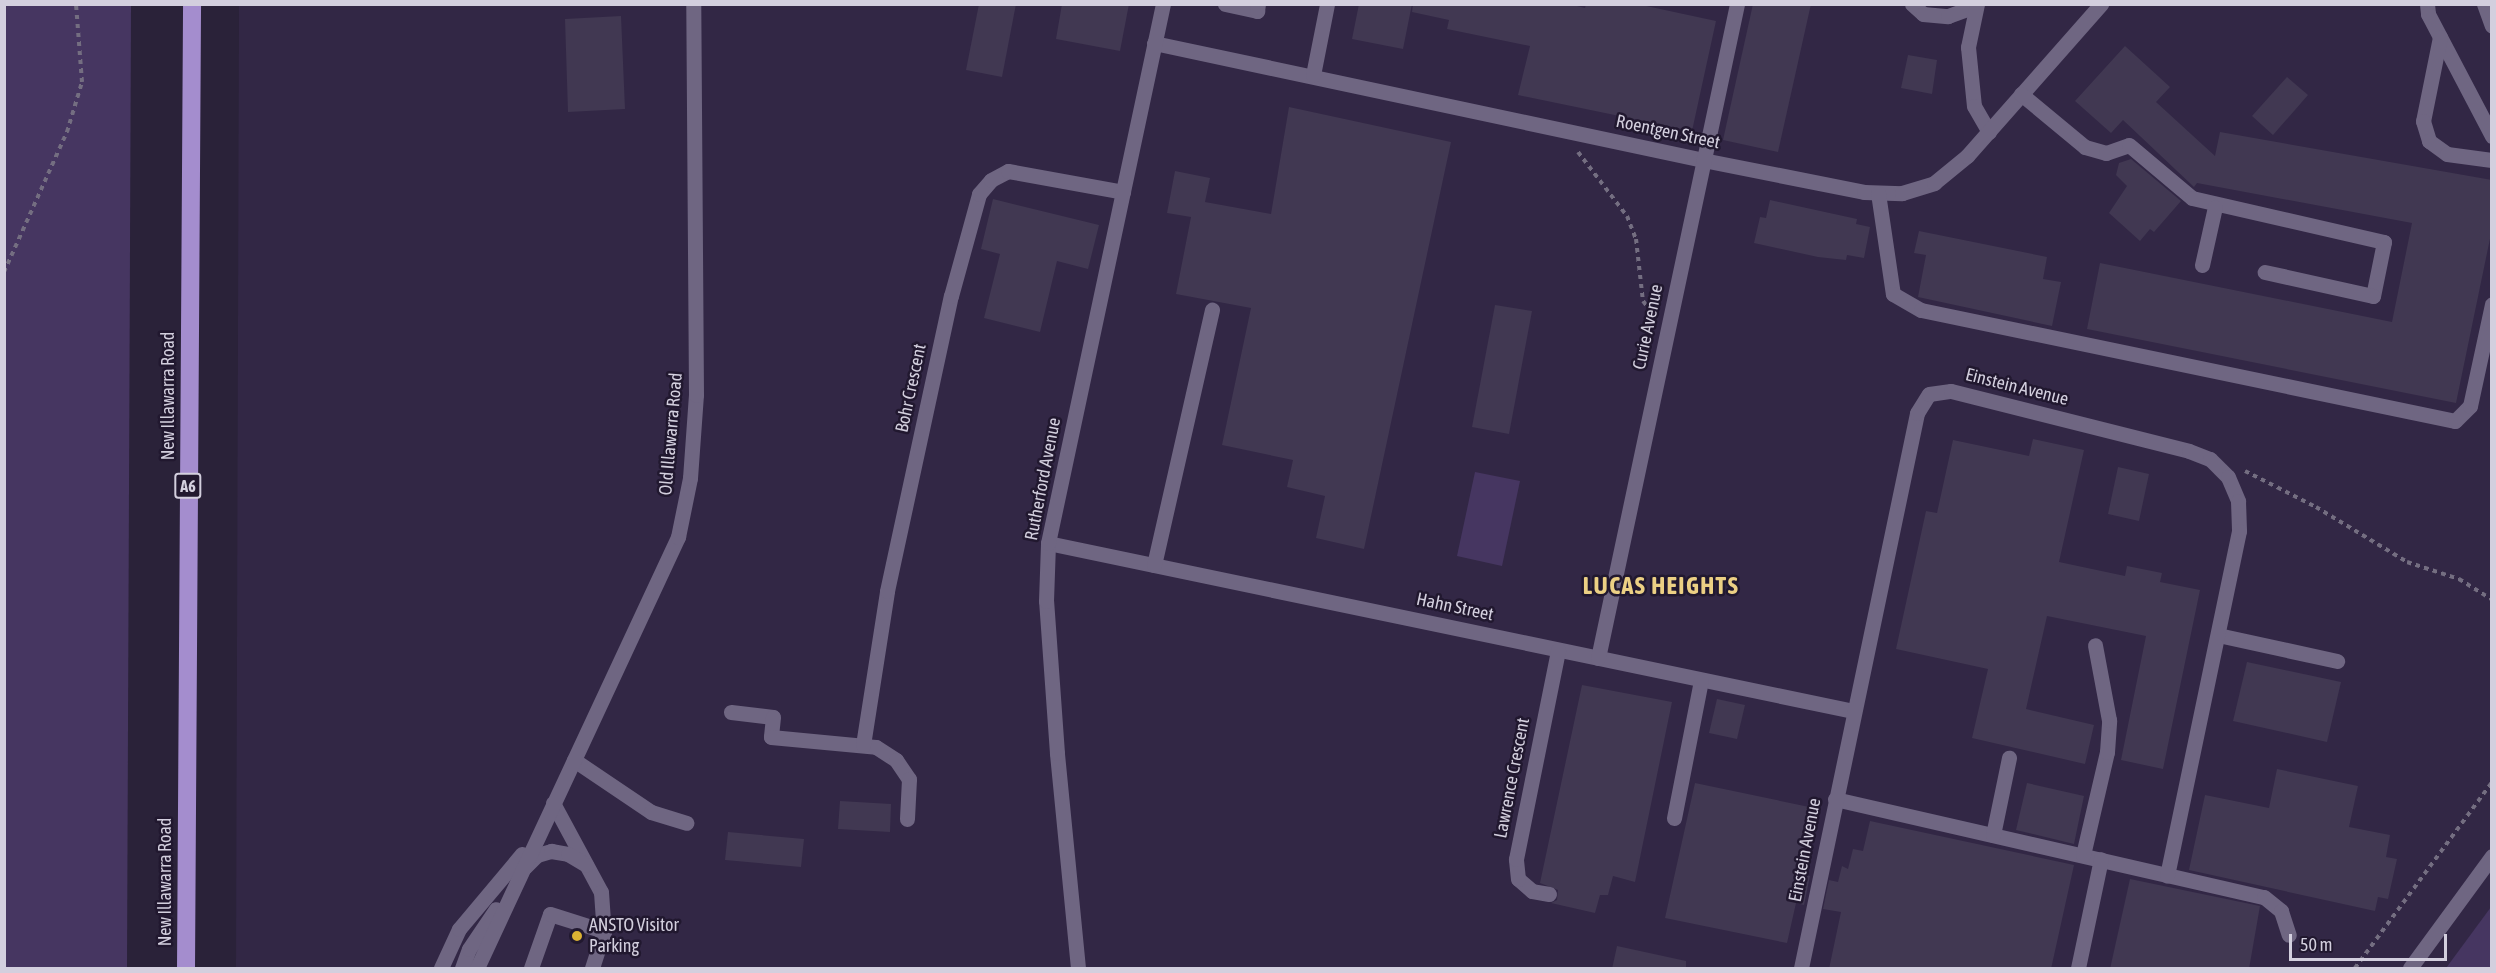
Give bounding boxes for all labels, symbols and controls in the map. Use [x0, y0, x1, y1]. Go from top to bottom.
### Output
street label: Roentgen Street [1614, 110, 1722, 154]
street label: Curie Avenue [1628, 282, 1668, 372]
street label: New Illawarra Road [157, 332, 179, 460]
street label: Bohr Crescent [891, 342, 931, 434]
street label: Einstein Avenue [1963, 364, 2071, 410]
street label: Old Illawarra Road [655, 372, 687, 496]
street label: Rutherford Avenue [1021, 416, 1065, 542]
road number: A6 [173, 473, 203, 499]
district label: LUCAS HEIGHTS [1583, 572, 1739, 600]
street label: Hahn Street [1414, 588, 1496, 626]
street label: Lawrence Crescent [1490, 716, 1534, 840]
street label: Einstein Avenue [1784, 796, 1826, 904]
street label: New Illawarra Road [154, 818, 176, 946]
place label: ANSTO Visitor Parking [589, 915, 679, 958]
scale bar [2292, 922, 2450, 960]
marker: ANSTO Visitor Parking [570, 929, 584, 943]
text: 50 m [2300, 934, 2332, 955]

